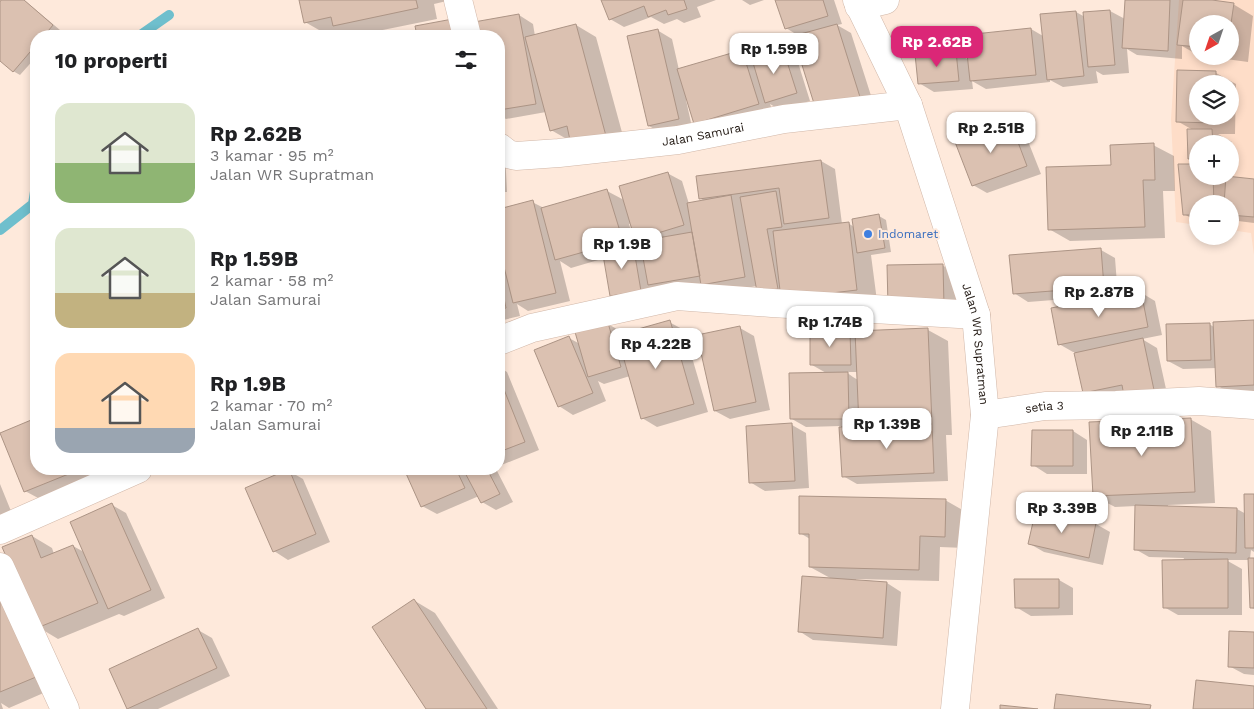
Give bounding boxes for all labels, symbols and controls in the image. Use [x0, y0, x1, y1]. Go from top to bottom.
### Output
north arrow [1189, 15, 1239, 65]
map controls [1189, 15, 1239, 245]
pin: Rp 2.62B [885, 26, 989, 68]
pin: Rp 1.59B [722, 32, 826, 75]
text: Rp 2.62B [902, 32, 972, 51]
text: Rp 1.59B [740, 39, 808, 58]
icon: filters [452, 46, 480, 74]
text: 10 properti [55, 48, 168, 73]
button: layers [1189, 75, 1239, 125]
pin: Rp 2.51B [939, 112, 1043, 154]
text: Rp 2.51B [958, 118, 1024, 137]
street label: Jalan Samurai [661, 120, 745, 149]
text: Rp 2.62B [210, 121, 302, 146]
icon: home [95, 123, 155, 183]
button: + [1189, 135, 1239, 185]
text: 3 kamar · 95 m² [210, 146, 333, 165]
text: Jalan WR Supratman [210, 165, 374, 184]
button: − [1189, 195, 1239, 245]
place label: Indomaret [878, 227, 938, 241]
pin: Rp 1.9B [576, 228, 668, 270]
marker: Indomaret [862, 228, 874, 240]
text: Rp 1.9B [593, 234, 651, 253]
text: Rp 1.59B [210, 246, 298, 271]
icon: home [95, 248, 155, 308]
text: 2 kamar · 58 m² [210, 271, 333, 290]
pin: Rp 2.87B [1047, 276, 1151, 318]
street label: Jalan WR Supratman [959, 281, 991, 405]
text: Rp 2.87B [1064, 282, 1134, 301]
text: Jalan Samurai [210, 290, 321, 309]
pin: Rp 1.74B [778, 306, 882, 348]
text: Rp 1.74B [798, 312, 862, 331]
pin: Rp 4.22B [604, 328, 708, 370]
text: Rp 4.22B [621, 334, 691, 353]
text: Rp 1.9B [210, 371, 286, 396]
icon: home [95, 373, 155, 433]
text: 2 kamar · 70 m² [210, 396, 332, 415]
street label: setia 3 [1024, 399, 1064, 416]
pin: Rp 1.39B [835, 408, 939, 450]
text: Rp 1.39B [853, 414, 921, 433]
pin: Rp 2.11B [1090, 414, 1194, 457]
text: Jalan Samurai [210, 415, 321, 434]
text: Rp 2.11B [1111, 421, 1173, 440]
pin: Rp 3.39B [1010, 492, 1114, 534]
text: Rp 3.39B [1027, 498, 1097, 517]

